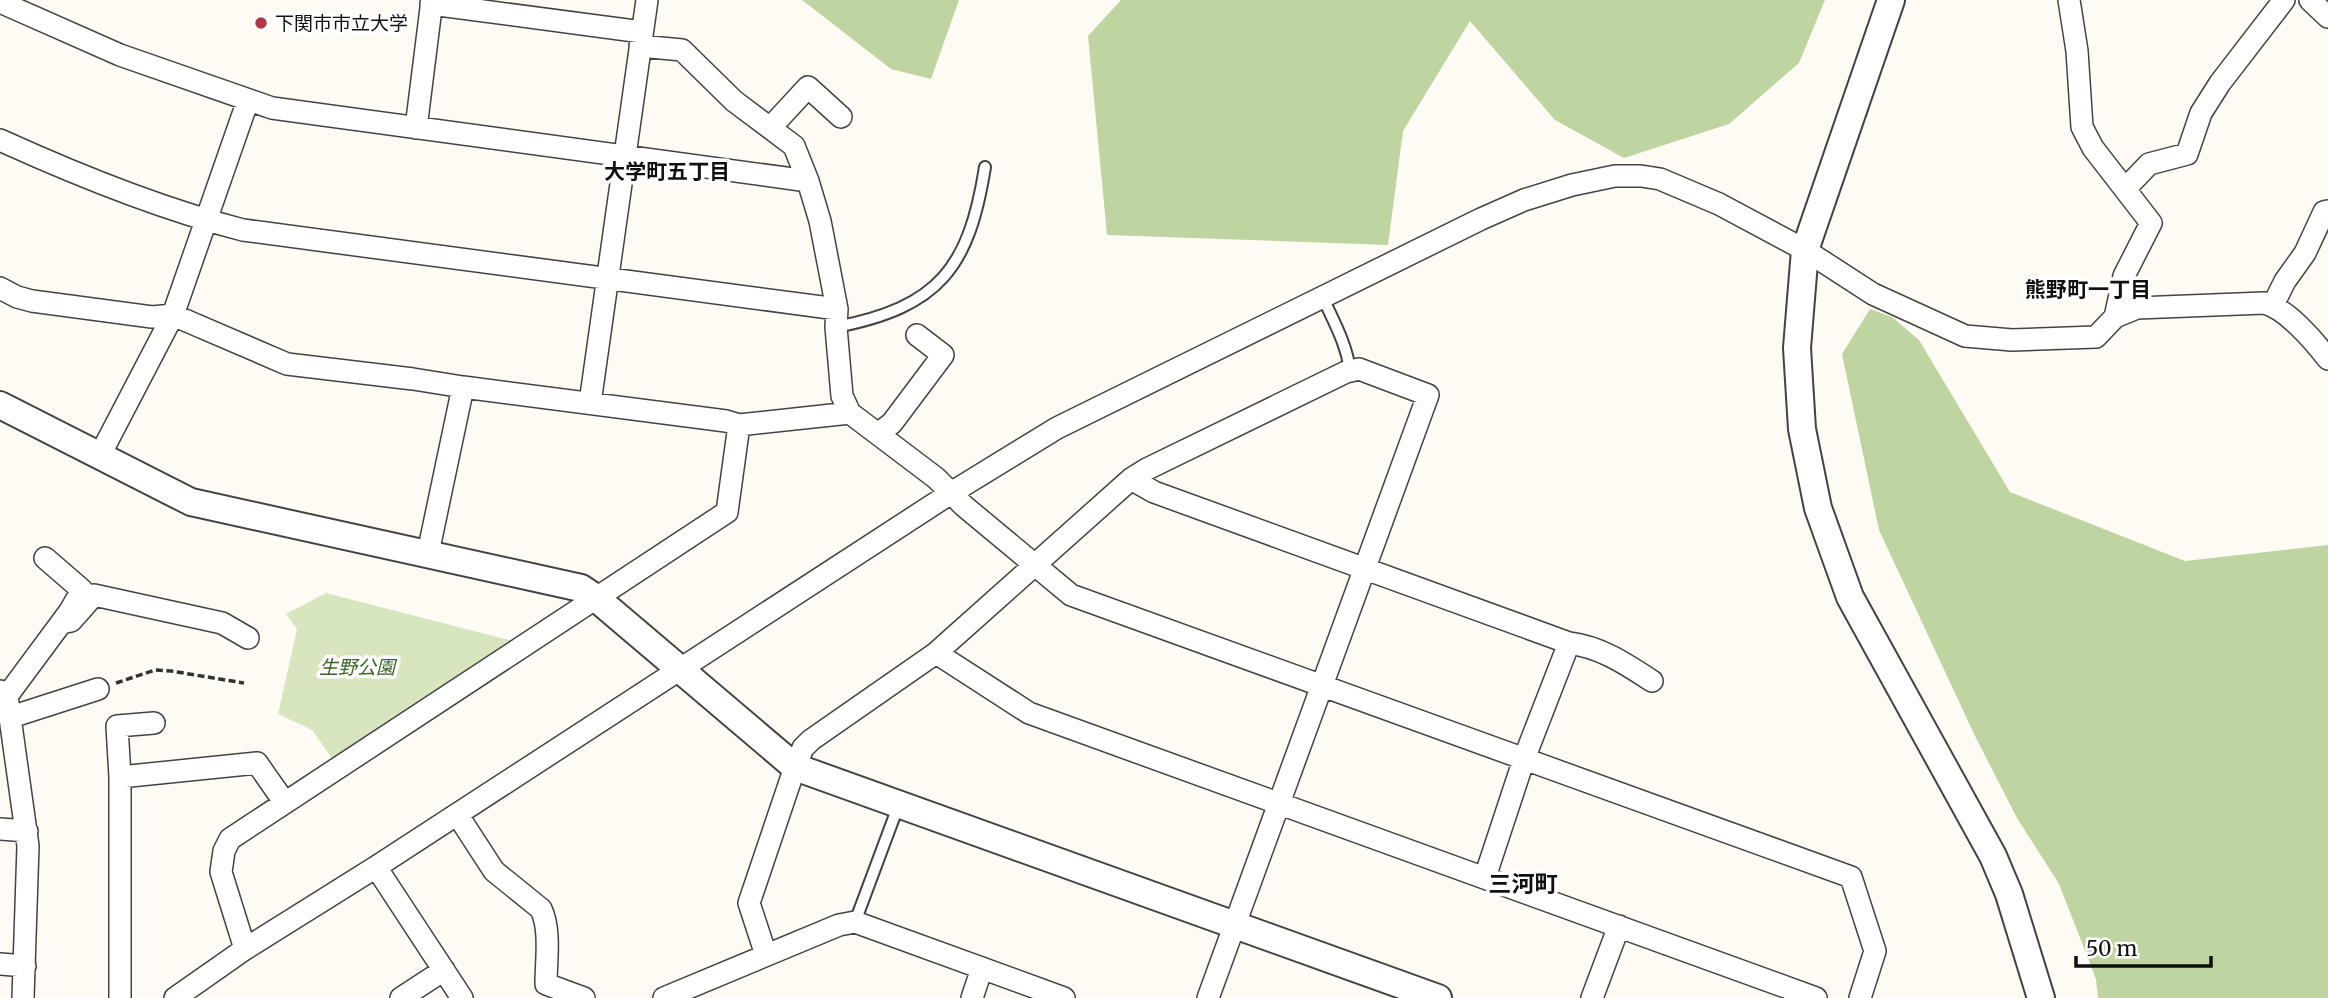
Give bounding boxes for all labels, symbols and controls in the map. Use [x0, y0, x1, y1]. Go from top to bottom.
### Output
place label: 下関市市立大学 [275, 11, 408, 35]
marker: 下関市市立大学 [253, 15, 269, 31]
district label: 大学町五丁目 [604, 158, 730, 185]
district label: 熊野町一丁目 [2025, 276, 2151, 303]
park label: 生野公園 [319, 655, 398, 679]
district label: 三河町 [1489, 869, 1558, 898]
scale bar [2076, 925, 2211, 969]
text: 50 m [2086, 935, 2137, 962]

